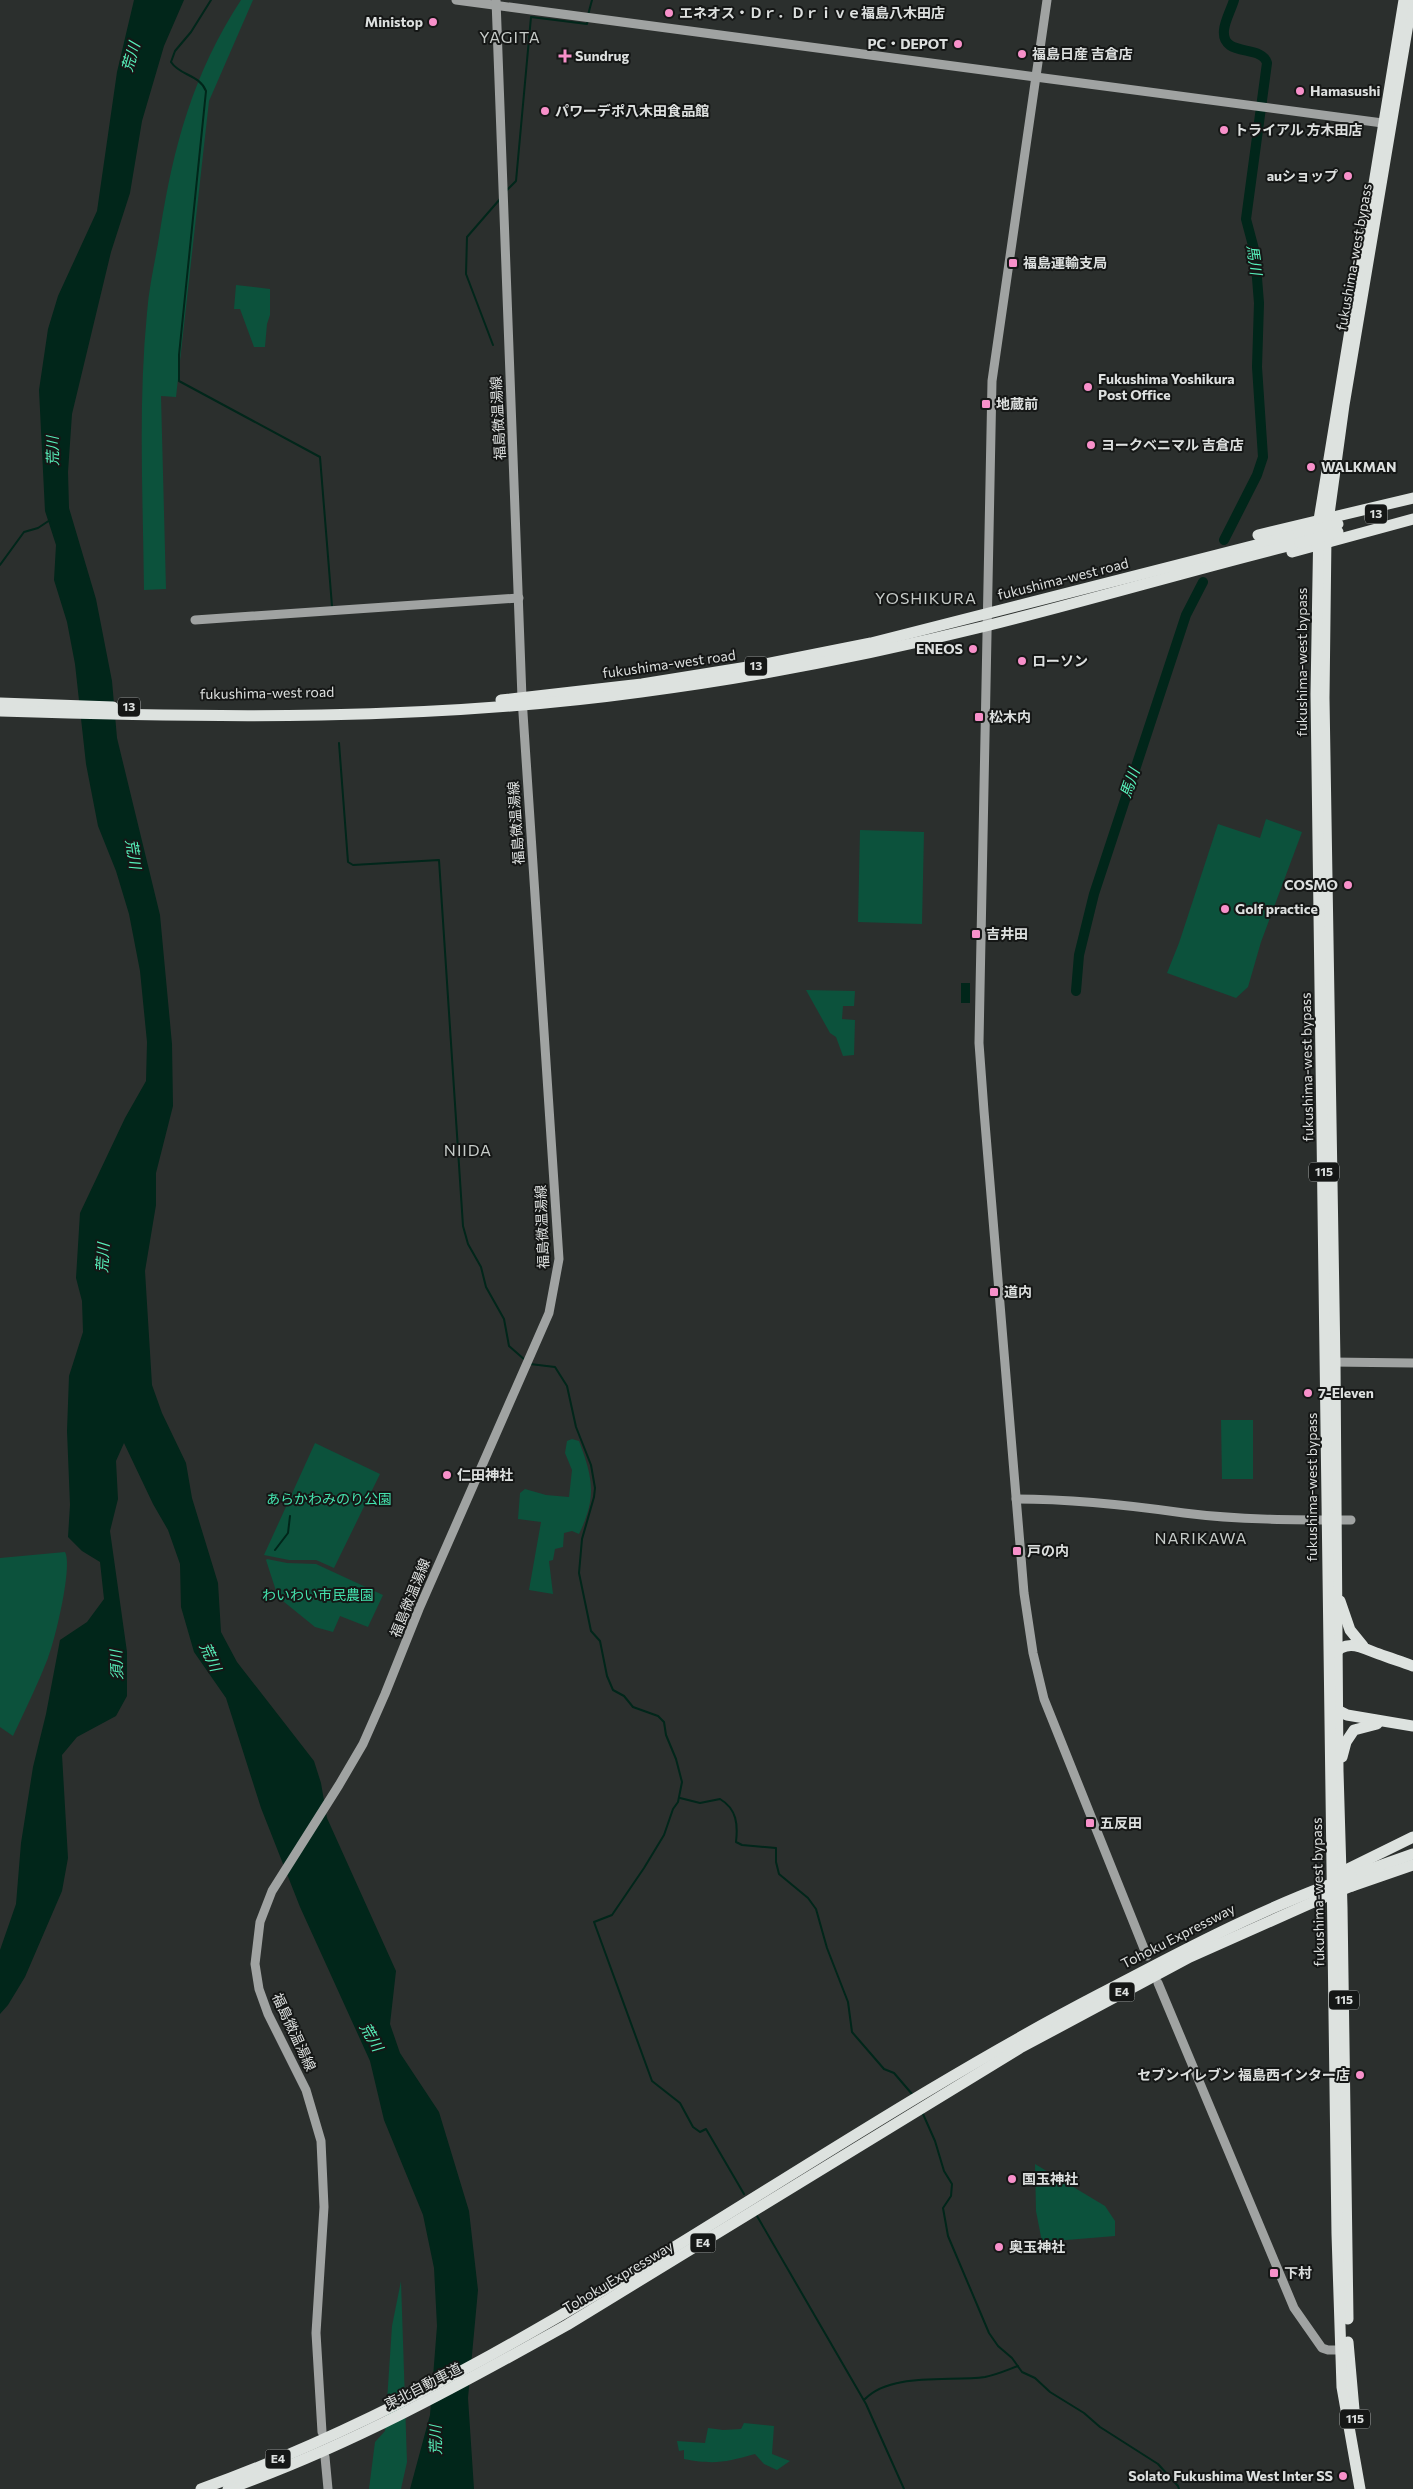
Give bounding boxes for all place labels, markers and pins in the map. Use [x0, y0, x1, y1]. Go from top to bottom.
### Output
place label: エネオス・Ｄｒ．Ｄｒｉｖｅ福島八木田店 [679, 4, 945, 21]
marker: エネオス・Ｄｒ．Ｄｒｉｖｅ福島八木田店 [663, 7, 675, 19]
place label: Ministop [365, 13, 423, 30]
marker: Ministop [427, 16, 439, 28]
place label: PC・DEPOT [868, 35, 948, 52]
marker: PC・DEPOT [952, 38, 964, 50]
place label: 福島日産 吉倉店 [1032, 45, 1133, 62]
place label: Sundrug [575, 47, 629, 64]
marker: 福島日産 吉倉店 [1016, 48, 1028, 60]
marker: Sundrug [559, 50, 571, 62]
place label: Hamasushi [1310, 82, 1381, 99]
marker: Hamasushi [1294, 85, 1306, 97]
place label: パワーデポ八木田食品館 [555, 102, 709, 119]
marker: パワーデポ八木田食品館 [539, 105, 551, 117]
place label: トライアル 方木田店 [1234, 121, 1363, 138]
marker: トライアル 方木田店 [1218, 124, 1230, 136]
place label: auショップ [1267, 167, 1338, 184]
marker: auショップ [1342, 170, 1354, 182]
place label: 福島運輸支局 [1023, 254, 1107, 271]
marker: 福島運輸支局 [1007, 257, 1019, 269]
place label: Fukushima Yoshikura Post Office [1098, 370, 1235, 403]
marker: Fukushima Yoshikura Post Office [1082, 381, 1094, 393]
place label: 地蔵前 [996, 395, 1038, 412]
marker: 地蔵前 [980, 398, 992, 410]
place label: ヨークベニマル 吉倉店 [1101, 436, 1244, 453]
marker: ヨークベニマル 吉倉店 [1085, 439, 1097, 451]
place label: WALKMAN [1321, 458, 1397, 475]
marker: WALKMAN [1305, 461, 1317, 473]
place label: ENEOS [916, 640, 963, 657]
marker: ENEOS [967, 643, 979, 655]
place label: ローソン [1032, 652, 1088, 669]
marker: ローソン [1016, 655, 1028, 667]
place label: 松木内 [989, 708, 1031, 725]
marker: 松木内 [973, 711, 985, 723]
place label: COSMO [1284, 876, 1338, 893]
marker: COSMO [1342, 879, 1354, 891]
place label: Golf practice [1235, 900, 1318, 917]
marker: Golf practice [1219, 903, 1231, 915]
place label: 吉井田 [986, 925, 1028, 942]
marker: 吉井田 [970, 928, 982, 940]
place label: 道内 [1004, 1283, 1032, 1300]
marker: 道内 [988, 1286, 1000, 1298]
place label: 7-Eleven [1318, 1384, 1374, 1401]
marker: 7-Eleven [1302, 1387, 1314, 1399]
place label: 仁田神社 [457, 1466, 513, 1483]
marker: 仁田神社 [441, 1469, 453, 1481]
place label: 戸の内 [1027, 1542, 1069, 1559]
marker: 戸の内 [1011, 1545, 1023, 1557]
place label: 五反田 [1100, 1814, 1142, 1831]
marker: 五反田 [1084, 1817, 1096, 1829]
place label: セブンイレブン 福島西インター店 [1137, 2066, 1350, 2083]
marker: セブンイレブン 福島西インター店 [1354, 2069, 1366, 2081]
place label: 国玉神社 [1022, 2170, 1078, 2187]
marker: 国玉神社 [1006, 2173, 1018, 2185]
place label: 奥玉神社 [1009, 2238, 1065, 2255]
marker: 奥玉神社 [993, 2241, 1005, 2253]
place label: 下村 [1284, 2264, 1312, 2281]
marker: 下村 [1268, 2267, 1280, 2279]
place label: Solato Fukushima West Inter SS [1128, 2467, 1333, 2484]
marker: Solato Fukushima West Inter SS [1337, 2470, 1349, 2482]

